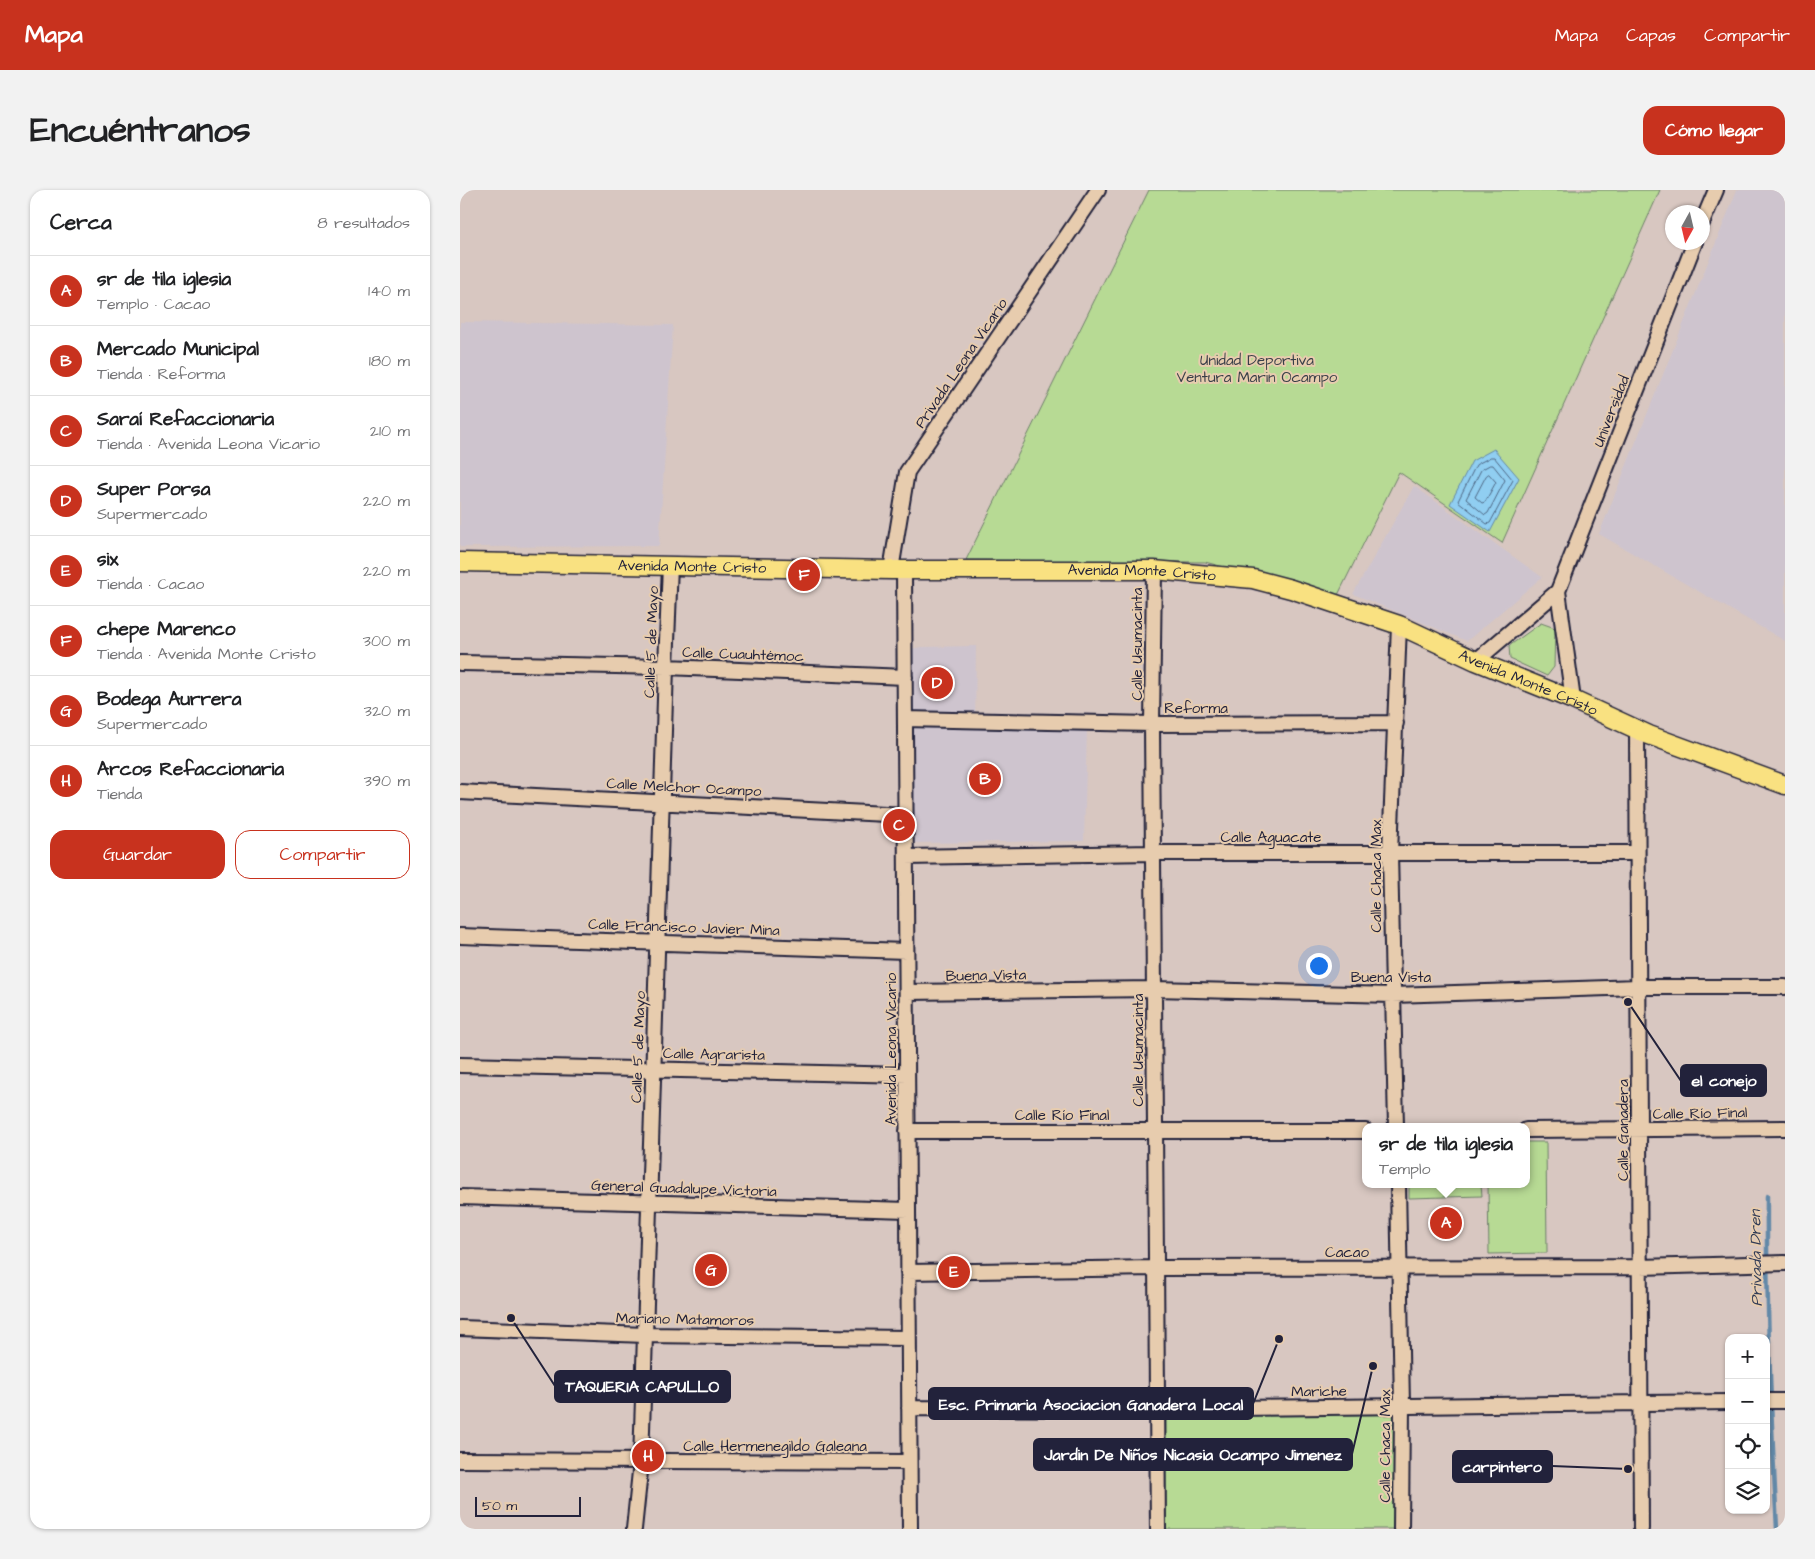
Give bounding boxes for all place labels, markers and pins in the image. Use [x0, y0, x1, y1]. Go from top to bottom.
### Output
pin: F [788, 556, 820, 594]
pin: D [921, 664, 953, 702]
pin: B [969, 760, 1001, 798]
pin: C [883, 806, 915, 844]
callout: el conejo [1681, 1065, 1766, 1096]
pin: A [1430, 1204, 1462, 1242]
pin: G [695, 1251, 727, 1289]
pin: E [938, 1253, 970, 1291]
callout: TAQUERIA CAPULLO [555, 1371, 730, 1402]
callout: Esc. Primaria Asociacion Ganadera Local [929, 1388, 1253, 1419]
pin: H [632, 1437, 664, 1475]
callout: Jardin De Niños Nicasia Ocampo Jimenez [1034, 1439, 1352, 1470]
callout: carpintero [1453, 1451, 1552, 1482]

